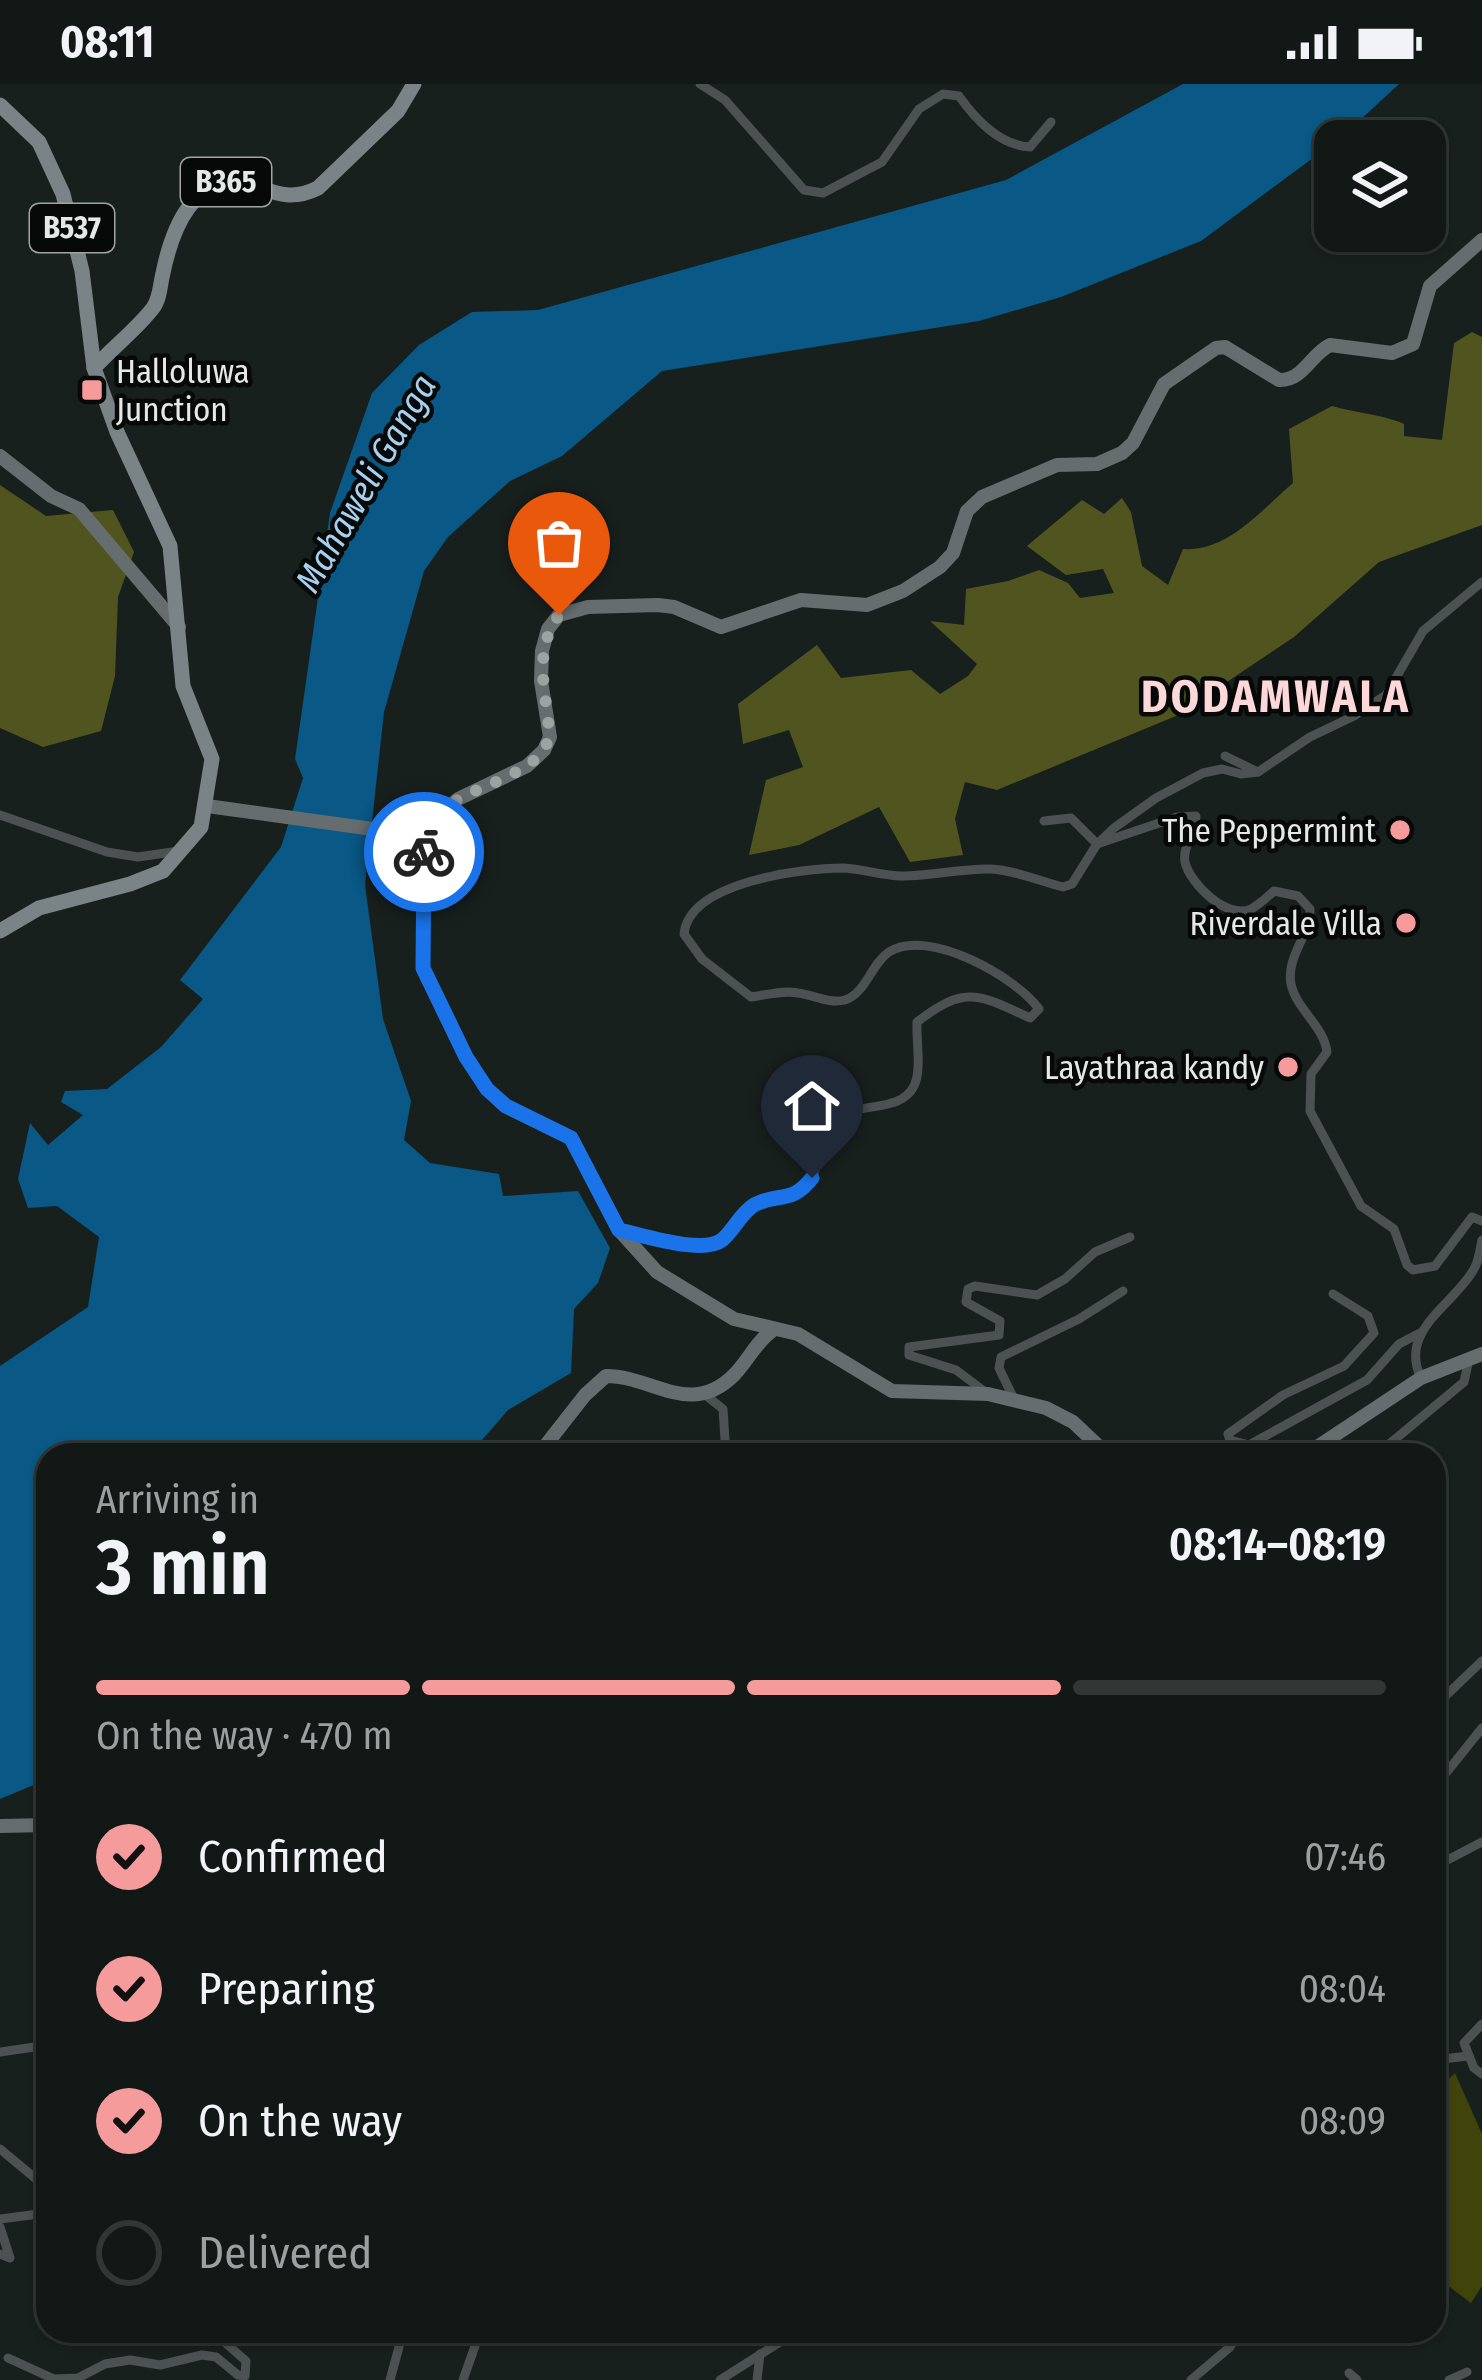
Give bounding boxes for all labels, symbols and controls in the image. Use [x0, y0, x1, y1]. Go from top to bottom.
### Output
text: 08:11 [60, 15, 154, 69]
map controls [1314, 120, 1446, 252]
button: layers [1314, 120, 1446, 252]
road number: B365 [181, 158, 271, 206]
road number: B537 [30, 204, 114, 252]
place label: Halloluwa Junction [116, 352, 250, 430]
water label: Mahaweli Ganga [286, 367, 446, 600]
marker: Halloluwa Junction [79, 377, 105, 403]
pin [508, 492, 610, 615]
icon: bag [526, 510, 592, 576]
district label: DODAMWALA [1141, 670, 1411, 724]
courier [364, 792, 484, 912]
place label: The Peppermint [1162, 811, 1376, 851]
marker: The Peppermint [1387, 817, 1413, 843]
icon: bike [391, 819, 457, 885]
place label: Riverdale Villa [1190, 904, 1382, 944]
marker: Riverdale Villa [1393, 910, 1419, 936]
place label: Layathraa kandy [1044, 1048, 1264, 1088]
marker: Layathraa kandy [1275, 1054, 1301, 1080]
pin [761, 1055, 863, 1178]
icon: home [779, 1073, 845, 1139]
text: Arriving in [96, 1477, 259, 1523]
text: 08:14–08:19 [1169, 1518, 1386, 1572]
text: 3 min [96, 1521, 270, 1615]
text: On the way · 470 m [96, 1713, 392, 1759]
icon: check [96, 1824, 162, 1890]
text: Confirmed [198, 1830, 388, 1884]
text: 07:46 [1304, 1834, 1386, 1880]
icon: check [96, 1956, 162, 2022]
text: Preparing [198, 1962, 375, 2016]
text: 08:04 [1299, 1966, 1386, 2012]
icon: check [96, 2088, 162, 2154]
text: On the way [198, 2094, 402, 2148]
text: 08:09 [1299, 2098, 1386, 2144]
text: Delivered [198, 2226, 372, 2280]

